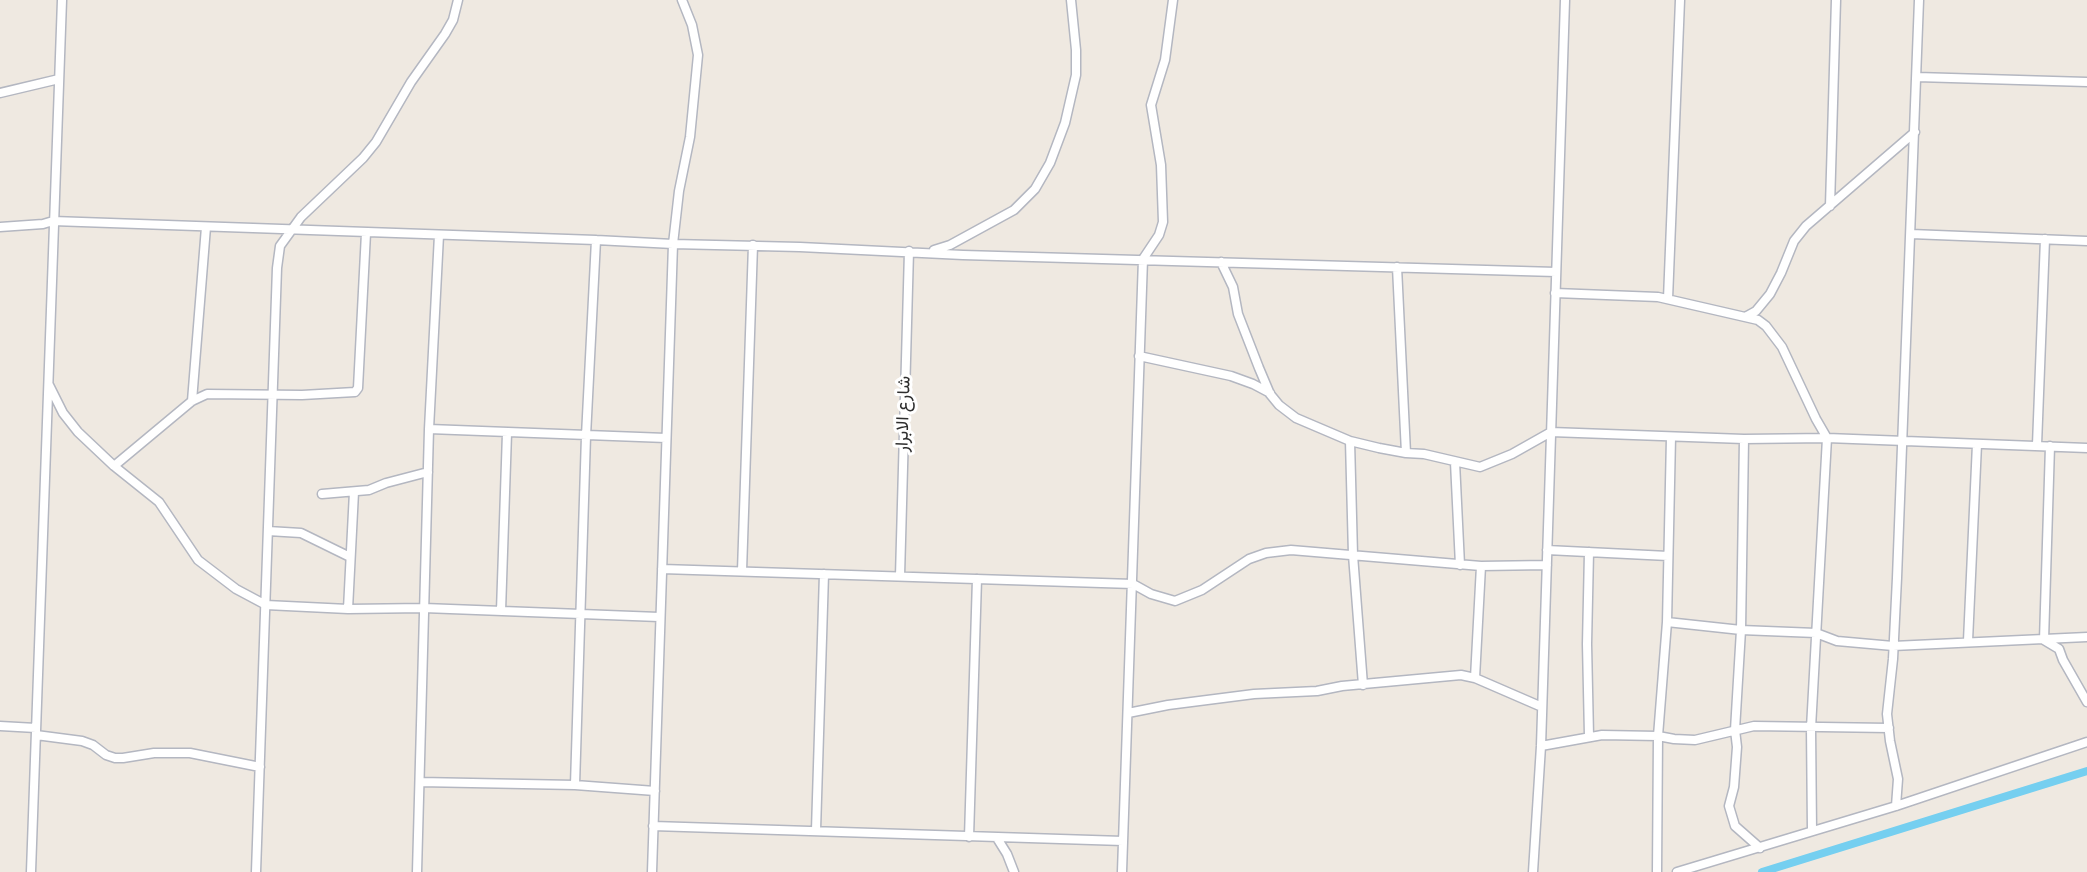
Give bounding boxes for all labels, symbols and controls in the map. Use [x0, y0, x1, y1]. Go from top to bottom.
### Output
street label: شارع الابرار [892, 375, 916, 453]

